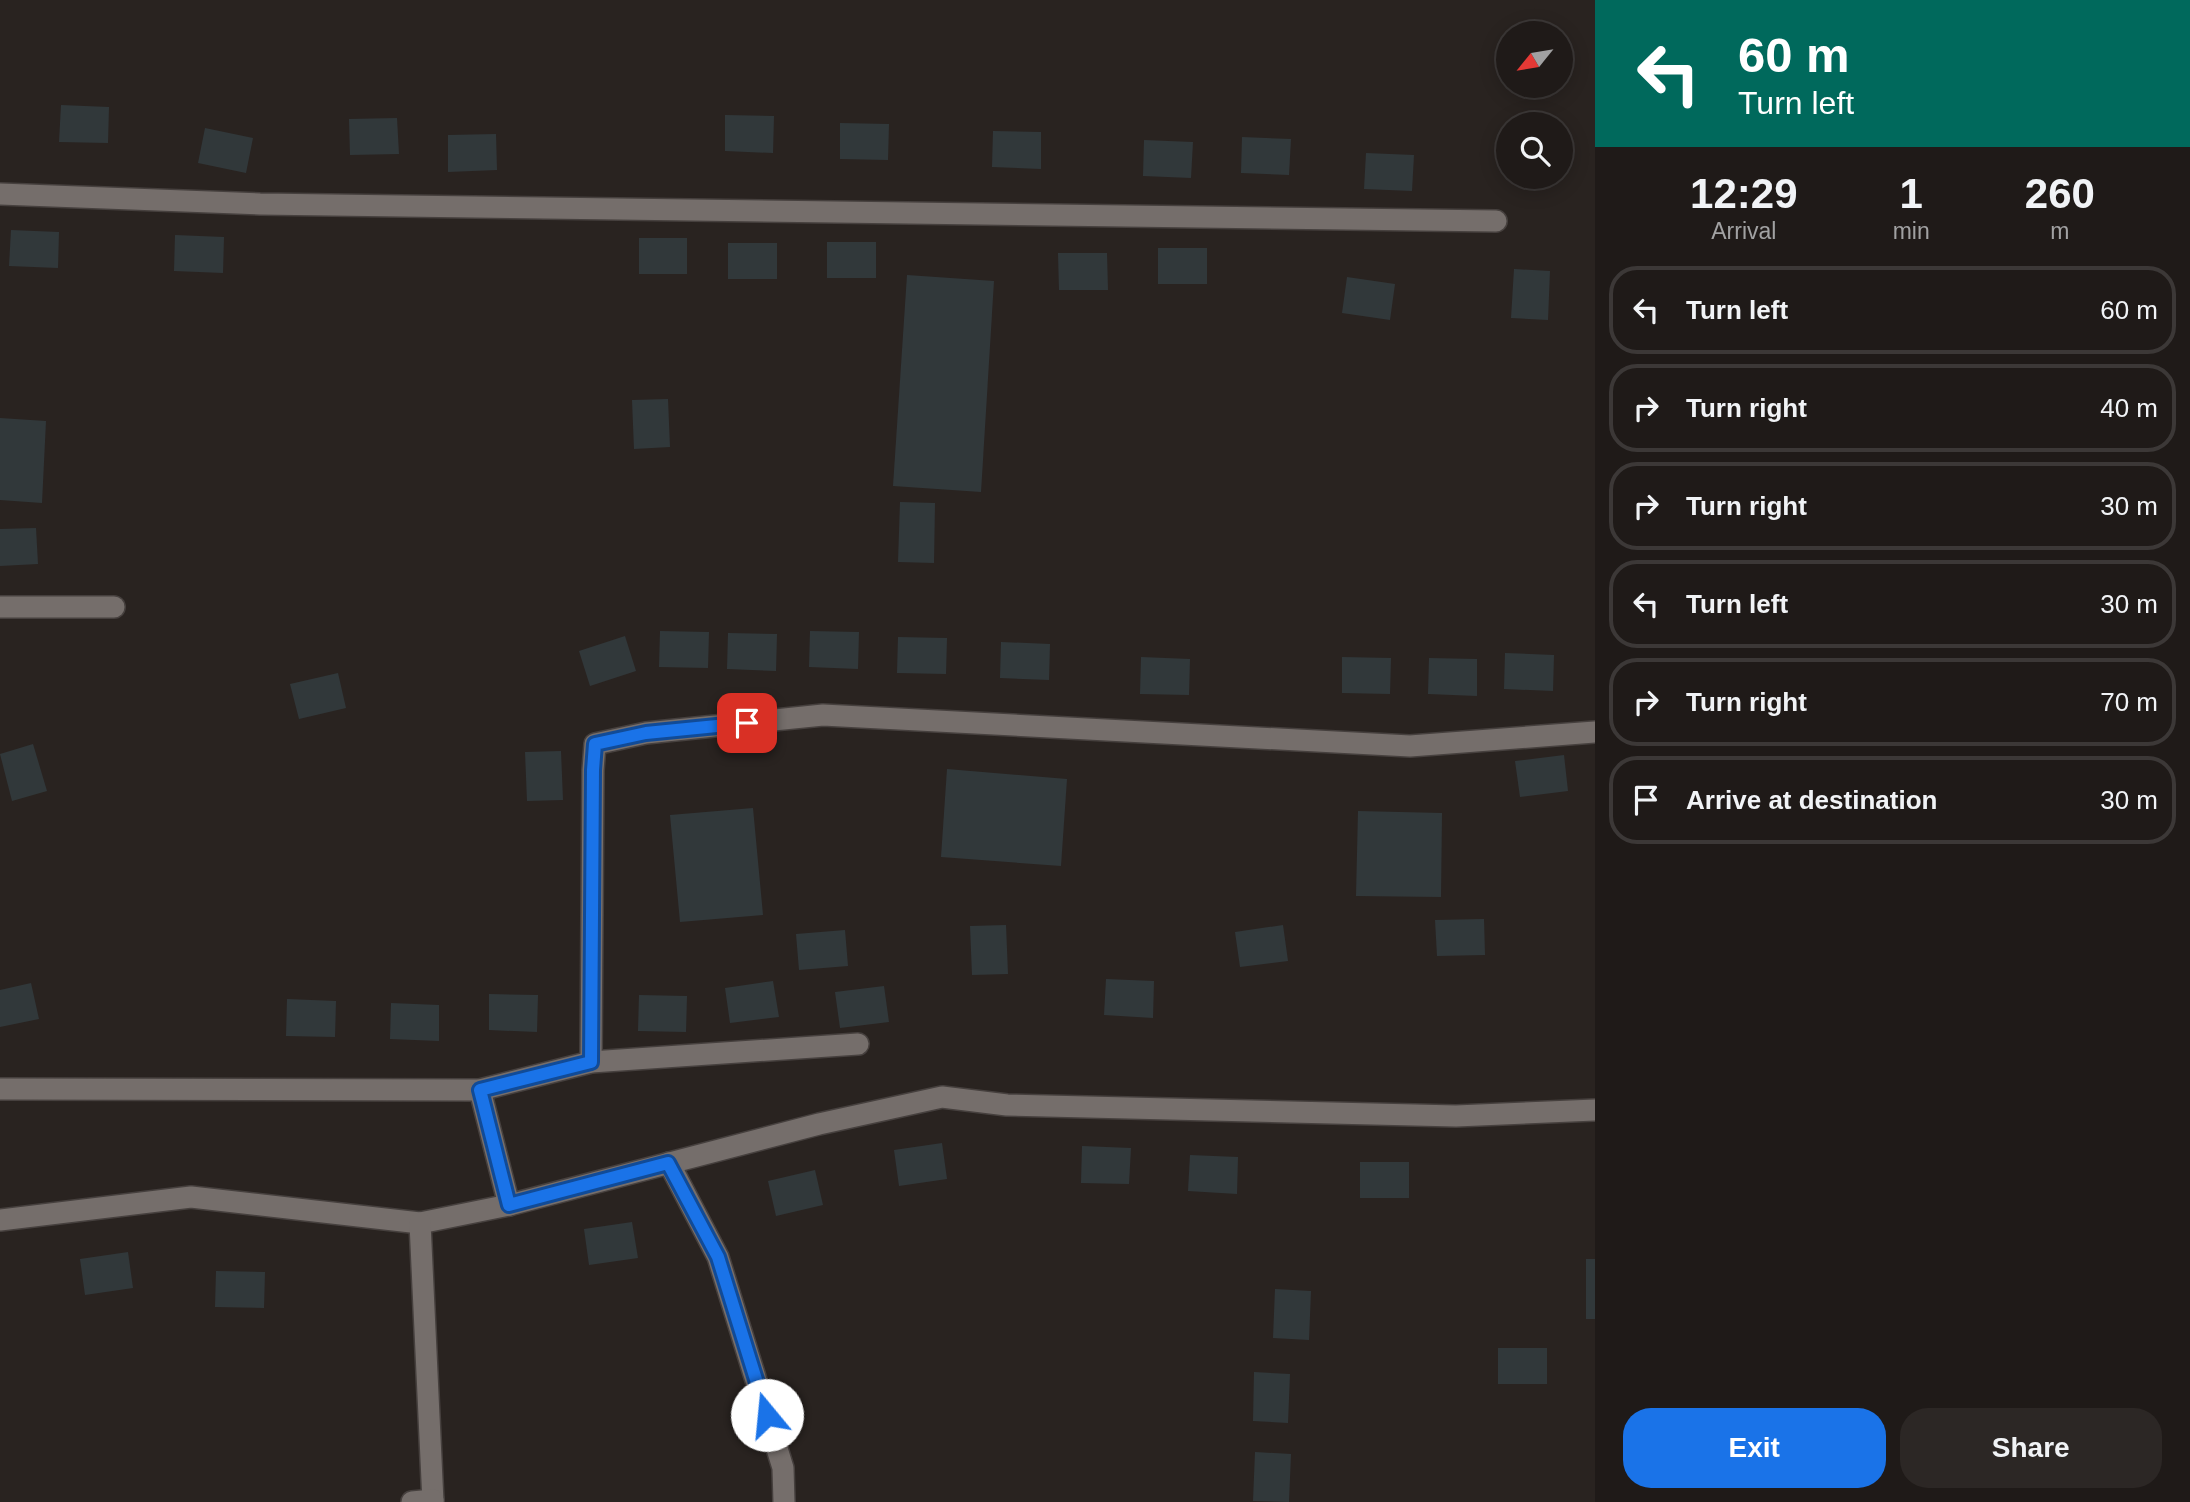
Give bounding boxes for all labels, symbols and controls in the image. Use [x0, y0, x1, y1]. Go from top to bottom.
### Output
north arrow [1496, 21, 1573, 98]
map controls [1496, 21, 1573, 189]
icon: left [1623, 28, 1714, 119]
text: 60 m [1738, 28, 1850, 82]
text: Turn left [1738, 85, 1854, 121]
button: search [1496, 112, 1573, 189]
text: 12:29 [1690, 170, 1798, 217]
text: 1 [1899, 170, 1923, 217]
text: 260 [2025, 170, 2095, 217]
text: Arrival [1711, 218, 1776, 244]
text: min [1893, 218, 1930, 244]
text: m [2050, 218, 2069, 244]
icon: left [1627, 291, 1665, 329]
text: Turn left [1686, 295, 1788, 325]
text: 60 m [2100, 295, 2158, 325]
icon: right [1627, 389, 1665, 427]
text: Turn right [1686, 393, 1807, 423]
text: 40 m [2100, 393, 2158, 423]
icon: right [1627, 487, 1665, 525]
text: Turn right [1686, 491, 1807, 521]
text: 30 m [2100, 491, 2158, 521]
icon: left [1627, 585, 1665, 623]
text: Turn left [1686, 589, 1788, 619]
text: 30 m [2100, 589, 2158, 619]
icon: right [1627, 683, 1665, 721]
text: Turn right [1686, 687, 1807, 717]
text: 70 m [2100, 687, 2158, 717]
pin [717, 693, 777, 753]
icon: arrive [728, 704, 766, 742]
icon: arrive [1627, 781, 1665, 819]
text: Arrive at destination [1686, 785, 1937, 815]
text: 30 m [2100, 785, 2158, 815]
position arrow [730, 1378, 804, 1452]
button: Exit [1623, 1408, 1886, 1488]
button: Share [1900, 1408, 2162, 1488]

